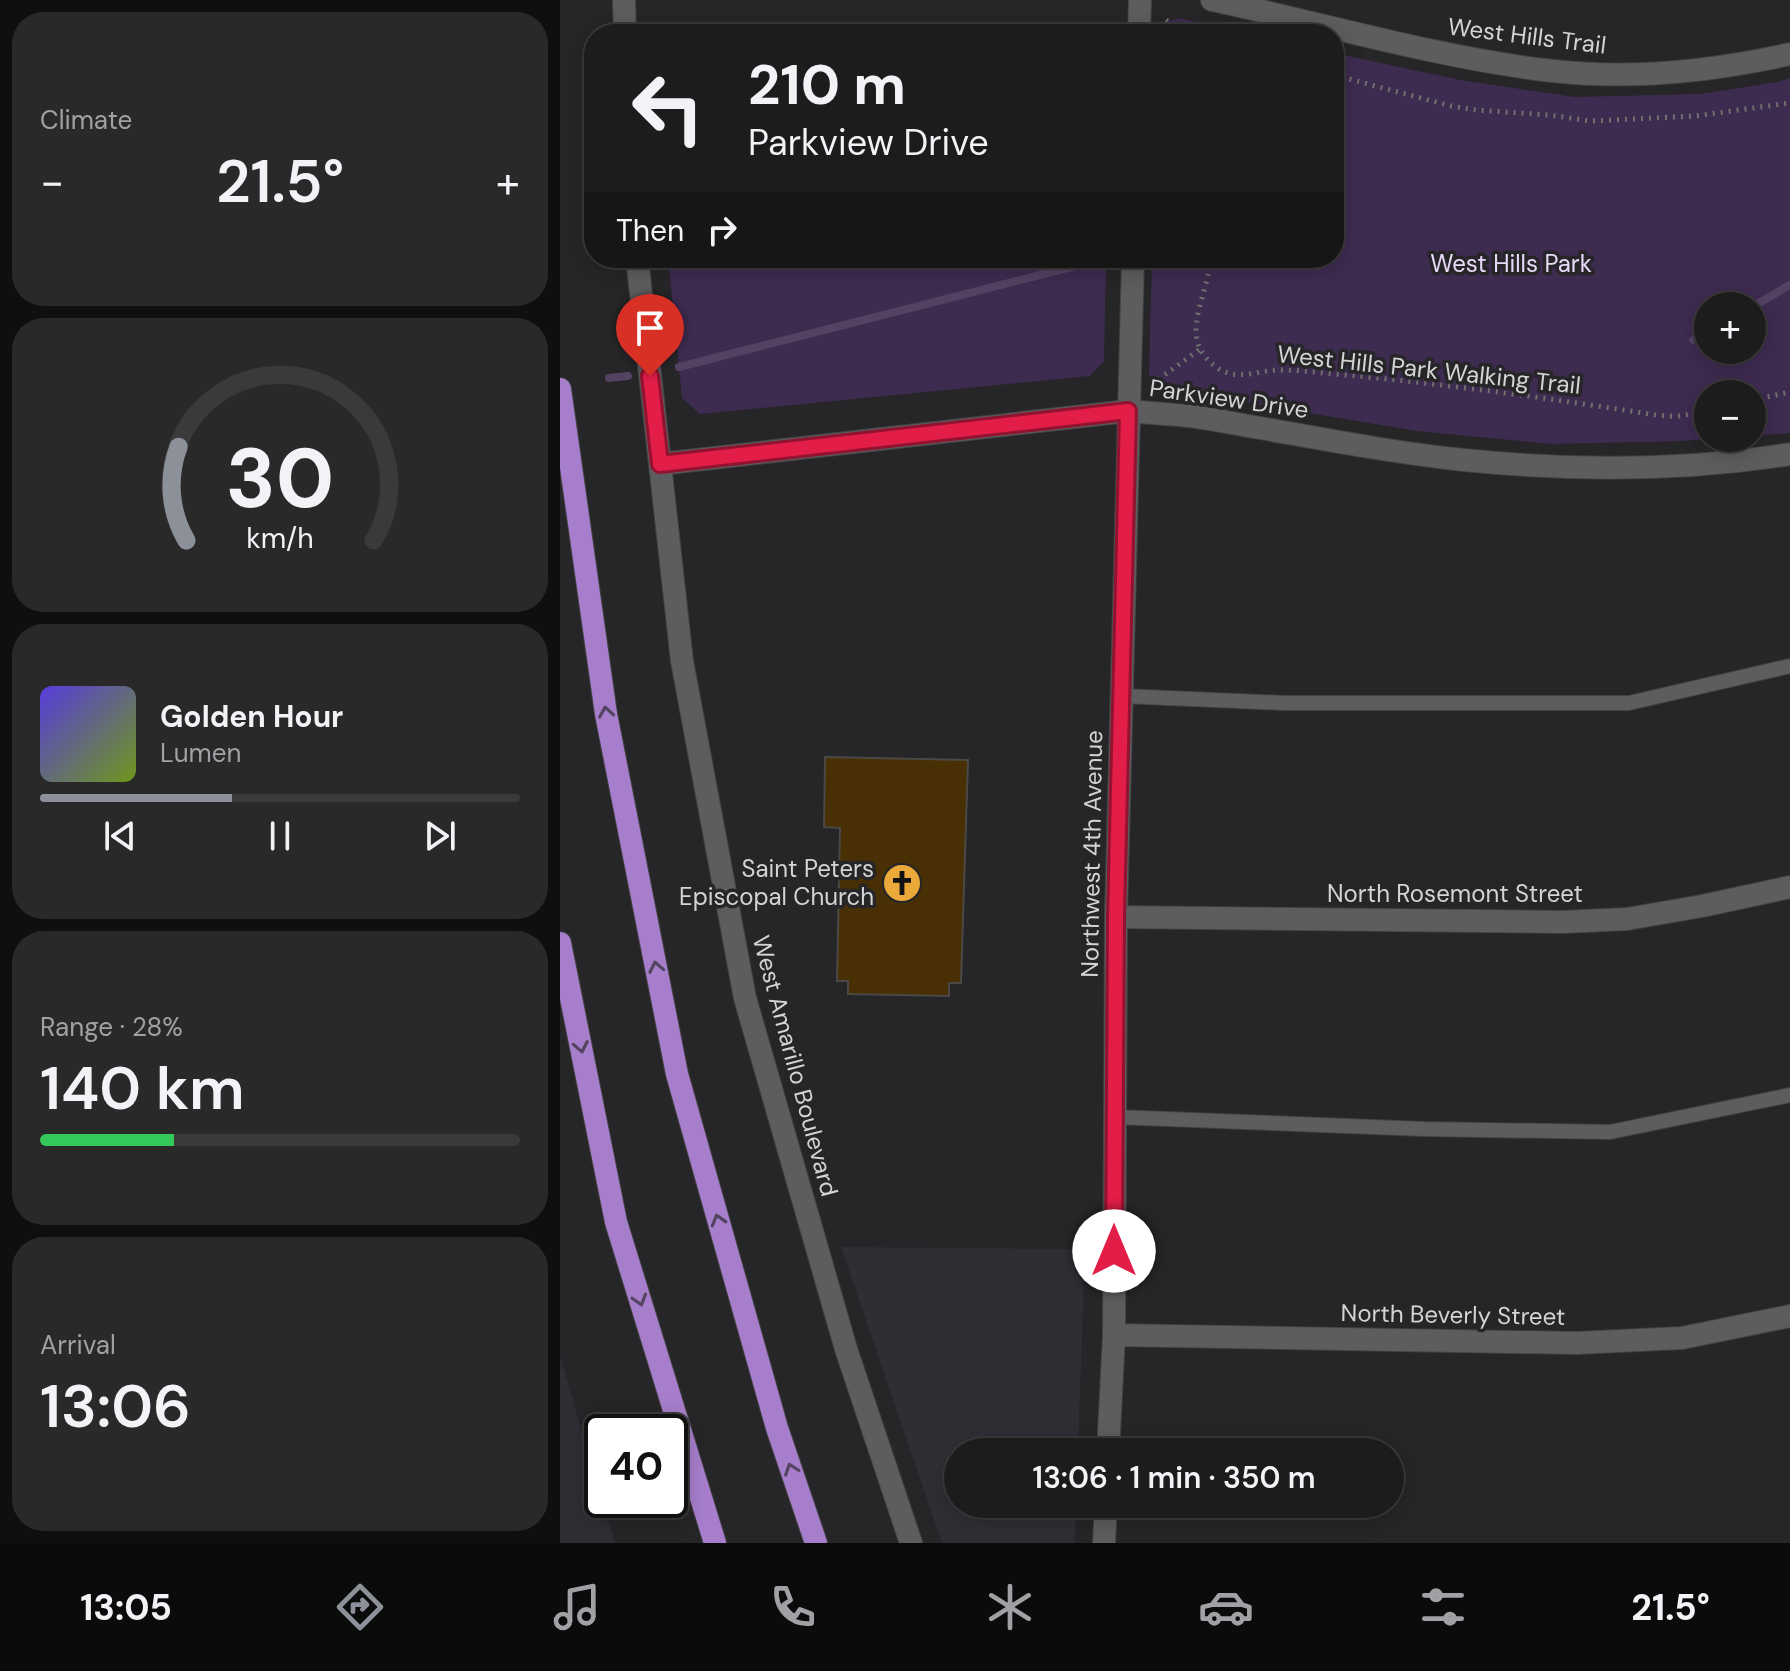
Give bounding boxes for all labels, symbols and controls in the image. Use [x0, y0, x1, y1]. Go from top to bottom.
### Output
street label: West Hills Trail [1446, 10, 1608, 61]
text: 210 m [748, 48, 906, 121]
icon: left [616, 56, 720, 160]
text: Climate [40, 103, 132, 137]
text: Parkview Drive [748, 119, 989, 166]
text: 21.5° [216, 142, 344, 221]
text: − [40, 153, 64, 211]
text: + [496, 153, 520, 211]
icon: right [700, 208, 744, 252]
text: Then [616, 211, 684, 250]
park label: West Hills Park [1430, 248, 1592, 279]
map controls [1694, 292, 1766, 452]
button: + [1694, 292, 1766, 364]
pin [616, 294, 684, 376]
icon: arrive [628, 306, 672, 350]
street label: West Hills Park Walking Trail [1276, 338, 1582, 401]
street label: Parkview Drive [1147, 372, 1311, 425]
button: − [1694, 380, 1766, 452]
text: 30 [226, 424, 334, 533]
text: km/h [246, 520, 314, 557]
text: Golden Hour [160, 697, 343, 736]
one-way arrow [598, 705, 615, 719]
street label: Northwest 4th Avenue [1074, 730, 1109, 978]
text: Lumen [160, 736, 241, 770]
icon: previous [98, 814, 142, 858]
icon: pause [258, 814, 302, 858]
icon: next [418, 814, 462, 858]
place label: Saint Peters Episcopal Church [679, 853, 874, 912]
church icon: Saint Peters Episcopal Church [881, 862, 923, 904]
street label: North Rosemont Street [1327, 878, 1583, 909]
street label: West Amarillo Boulevard [746, 932, 845, 1200]
one-way arrow [648, 961, 665, 975]
text: Range · 28% [40, 1010, 183, 1044]
one-way arrow [572, 1040, 589, 1054]
text: 140 km [40, 1049, 245, 1128]
position arrow [1072, 1209, 1156, 1293]
one-way arrow [711, 1213, 727, 1227]
one-way arrow [631, 1293, 647, 1307]
street label: North Beverly Street [1340, 1297, 1566, 1332]
text: Arrival [40, 1328, 116, 1362]
text: 13:06 [40, 1367, 191, 1446]
speed limit sign: 40 [584, 1414, 688, 1518]
text: 13:06 · 1 min · 350 m [1032, 1458, 1316, 1497]
one-way arrow [785, 1463, 801, 1477]
icon: directions [332, 1579, 388, 1635]
icon: music [549, 1579, 605, 1635]
icon: phone [765, 1579, 821, 1635]
icon: climate [982, 1579, 1038, 1635]
icon: car [1198, 1579, 1254, 1635]
icon: filters [1415, 1579, 1471, 1635]
text: 13:05 [80, 1584, 172, 1631]
text: 21.5° [1631, 1584, 1710, 1631]

